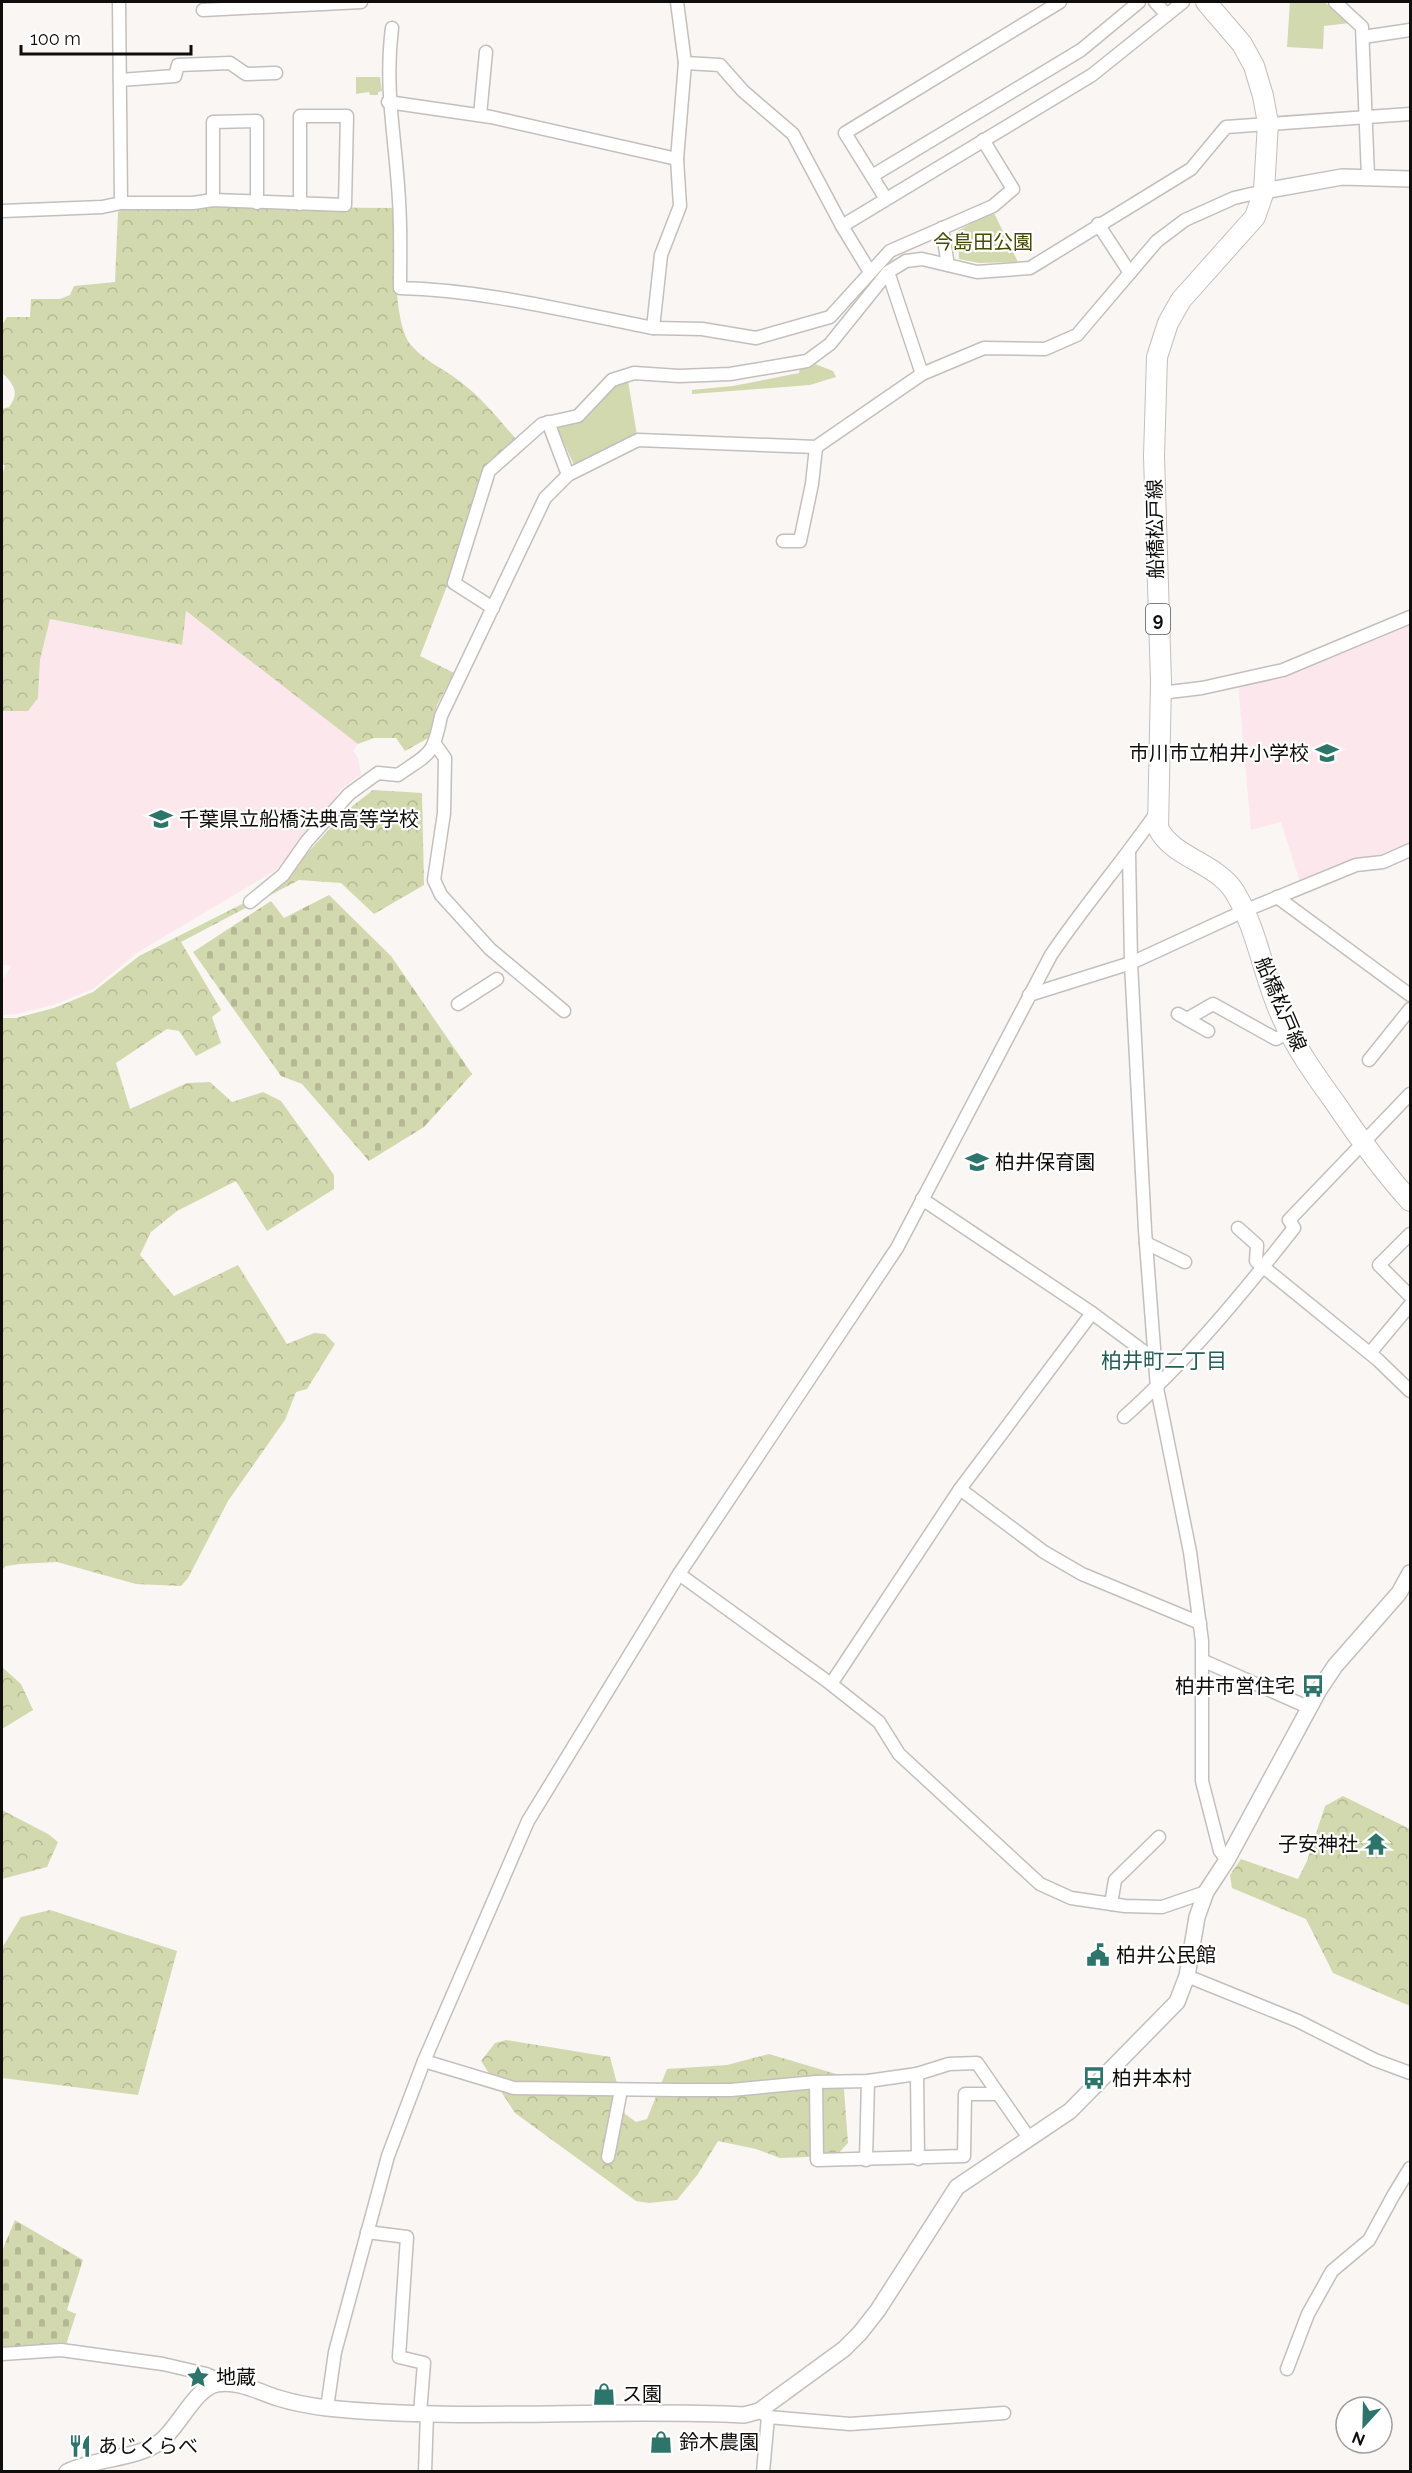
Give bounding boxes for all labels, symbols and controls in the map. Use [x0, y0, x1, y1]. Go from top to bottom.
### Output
scale bar [21, 18, 190, 56]
text: 100 m [30, 28, 81, 49]
park label: 今島田公園 [933, 230, 1033, 254]
street label: 船橋松戸線 [1142, 479, 1168, 579]
road number: 9 [1146, 604, 1170, 634]
school or university icon: 市川市立柏井小学校 [1314, 740, 1340, 766]
place label: 市川市立柏井小学校 [1129, 741, 1309, 765]
school or university icon: 千葉県立船橋法典高等学校 [148, 806, 174, 832]
place label: 千葉県立船橋法典高等学校 [179, 807, 419, 831]
street label: 船橋松戸線 [1250, 953, 1312, 1055]
school or university icon: 柏井保育園 [964, 1149, 990, 1175]
place label: 柏井保育園 [995, 1150, 1095, 1174]
district label: 柏井町二丁目 [1101, 1348, 1227, 1373]
bus stop icon: 柏井市営住宅 [1300, 1673, 1326, 1699]
place label: 柏井市営住宅 [1175, 1674, 1295, 1698]
temple icon: 子安神社 [1363, 1831, 1389, 1857]
place label: 子安神社 [1278, 1832, 1358, 1856]
public building icon: 柏井公民館 [1085, 1942, 1111, 1968]
place label: 柏井公民館 [1116, 1943, 1216, 1967]
bus stop icon: 柏井本村 [1081, 2065, 1107, 2091]
place label: 柏井本村 [1112, 2066, 1192, 2090]
place icon: 地蔵 [185, 2364, 211, 2390]
place label: 地蔵 [216, 2365, 256, 2389]
shop icon: ス園 [591, 2381, 617, 2407]
place label: ス園 [622, 2382, 662, 2406]
north arrow [1334, 2395, 1394, 2455]
text: N [1349, 2427, 1368, 2450]
shop icon: 鈴木農園 [648, 2429, 674, 2455]
place label: 鈴木農園 [679, 2430, 759, 2454]
restaurant icon: あじくらべ [67, 2433, 93, 2459]
place label: あじくらべ [98, 2434, 198, 2458]

